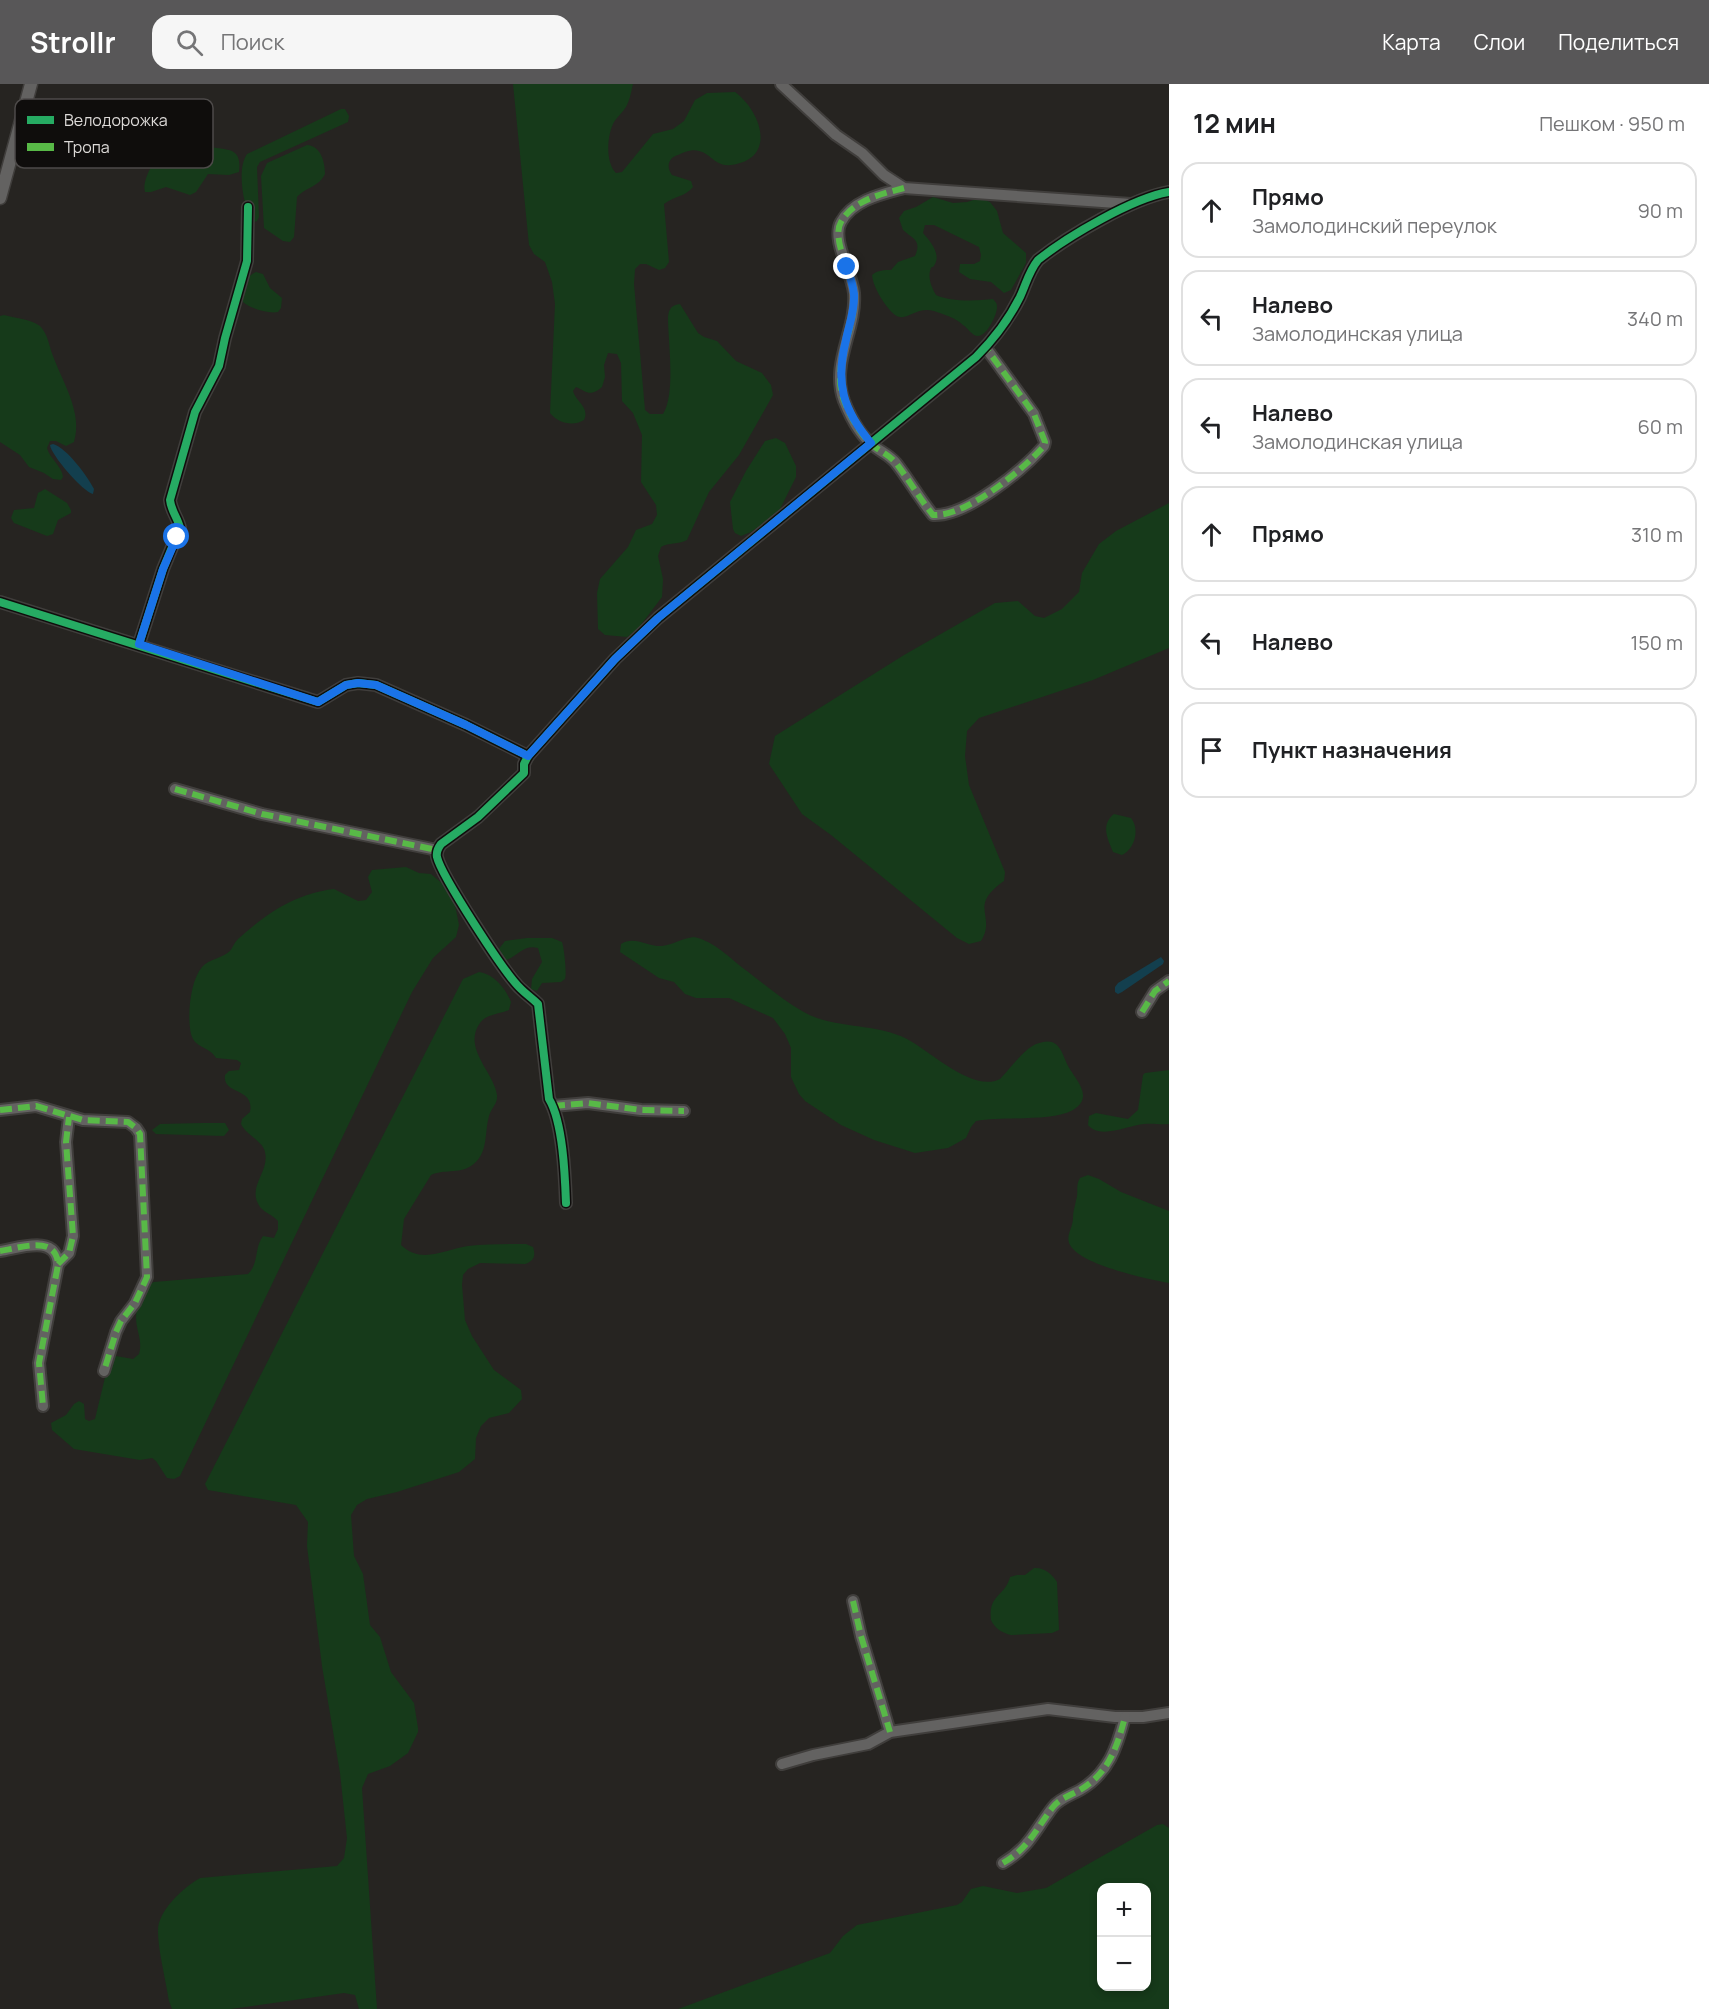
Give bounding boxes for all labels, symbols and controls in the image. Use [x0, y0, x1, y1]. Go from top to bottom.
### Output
search box [152, 15, 572, 69]
text: Strollr [30, 23, 116, 61]
icon: search [173, 26, 206, 59]
text: Поиск [221, 27, 284, 57]
text: Карта [1382, 28, 1441, 56]
text: Слои [1474, 28, 1525, 56]
text: Поделиться [1558, 28, 1679, 56]
legend [15, 99, 213, 168]
text: 12 мин [1193, 105, 1276, 141]
text: Велодорожка [64, 109, 168, 131]
text: Пешком · 950 m [1539, 110, 1685, 137]
text: Тропа [64, 136, 110, 158]
text: Прямо [1252, 182, 1324, 212]
icon: ahead [1195, 194, 1228, 227]
text: 90 m [1637, 197, 1683, 224]
text: Замолодинский переулок [1252, 212, 1497, 239]
route end [833, 253, 859, 279]
text: Налево [1252, 290, 1333, 320]
icon: left [1195, 302, 1228, 335]
text: 340 m [1627, 305, 1683, 332]
text: Замолодинская улица [1252, 320, 1463, 347]
text: Налево [1252, 398, 1333, 428]
icon: left [1195, 410, 1228, 443]
text: 60 m [1637, 413, 1683, 440]
text: Замолодинская улица [1252, 428, 1463, 455]
icon: ahead [1195, 518, 1228, 551]
text: Прямо [1252, 519, 1324, 549]
text: 310 m [1631, 521, 1683, 548]
route start [163, 523, 189, 549]
icon: left [1195, 626, 1228, 659]
text: Налево [1252, 627, 1333, 657]
text: 150 m [1630, 629, 1683, 656]
icon: arrive [1195, 734, 1228, 767]
text: Пункт назначения [1252, 735, 1452, 765]
map controls [1097, 1883, 1151, 1991]
button: + [1097, 1883, 1151, 1937]
button: − [1097, 1937, 1151, 1991]

